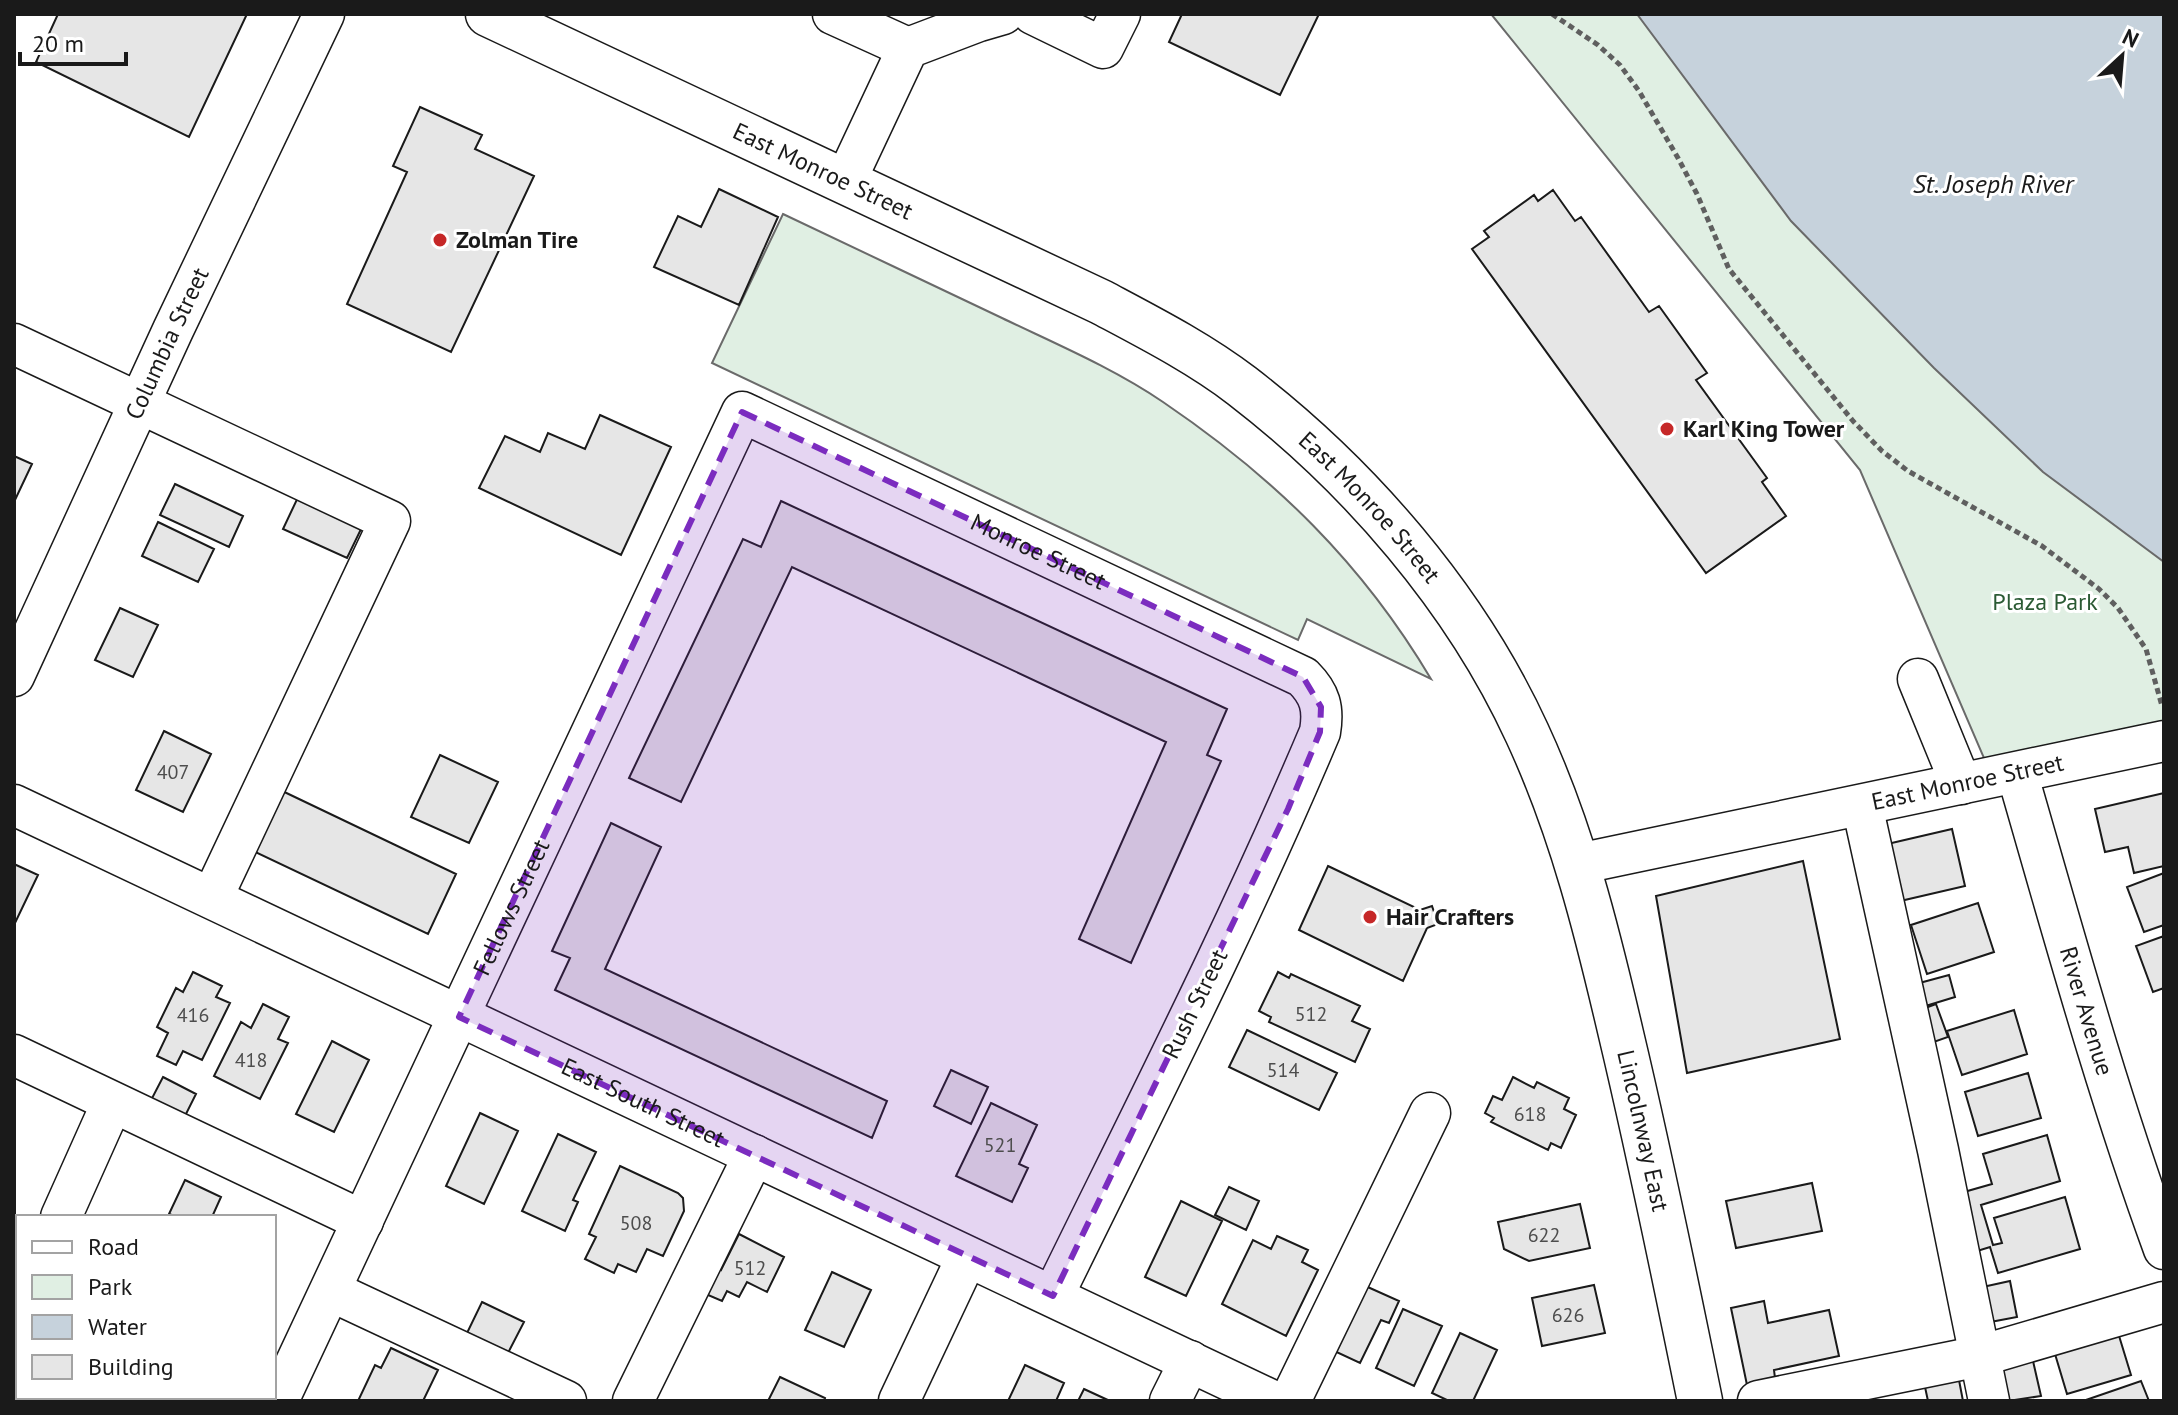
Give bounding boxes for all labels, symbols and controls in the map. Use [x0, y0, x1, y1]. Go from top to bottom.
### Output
scale bar [20, 16, 126, 66]
north arrow [2082, 16, 2162, 96]
text: N [2118, 22, 2143, 54]
text: 20 m [32, 28, 84, 59]
street label: East Monroe Street [728, 115, 918, 226]
water label: St. Joseph River [1913, 167, 2075, 200]
place label: Zolman Tire [456, 224, 578, 255]
marker: Zolman Tire [431, 231, 449, 249]
street label: Columbia Street [118, 262, 216, 424]
place label: Karl King Tower [1683, 413, 1845, 444]
marker: Karl King Tower [1658, 420, 1676, 438]
street label: East Monroe Street [1292, 424, 1447, 589]
street label: Monroe Street [966, 506, 1111, 597]
park label: Plaza Park [1992, 586, 2098, 617]
street label: East Monroe Street [1869, 747, 2066, 817]
house number: 407 [157, 759, 189, 785]
street label: Fellows Street [466, 834, 556, 980]
place label: Hair Crafters [1386, 901, 1514, 932]
marker: Hair Crafters [1361, 908, 1379, 926]
street label: River Avenue [2053, 943, 2121, 1079]
street label: Rush Street [1155, 944, 1234, 1064]
house number: 512 [1295, 1001, 1327, 1027]
house number: 416 [177, 1002, 209, 1028]
house number: 418 [235, 1047, 267, 1073]
street label: Lincolnway East [1610, 1047, 1676, 1214]
street label: East South Street [557, 1050, 730, 1154]
house number: 514 [1267, 1057, 1299, 1083]
house number: 618 [1514, 1101, 1546, 1127]
house number: 521 [984, 1132, 1016, 1158]
house number: 508 [620, 1210, 652, 1236]
legend [16, 1215, 276, 1399]
house number: 622 [1528, 1222, 1560, 1248]
text: Road [88, 1231, 139, 1262]
house number: 512 [734, 1255, 766, 1281]
text: Park [88, 1271, 133, 1302]
house number: 626 [1552, 1302, 1584, 1328]
text: Water [88, 1311, 147, 1342]
text: Building [88, 1351, 174, 1382]

